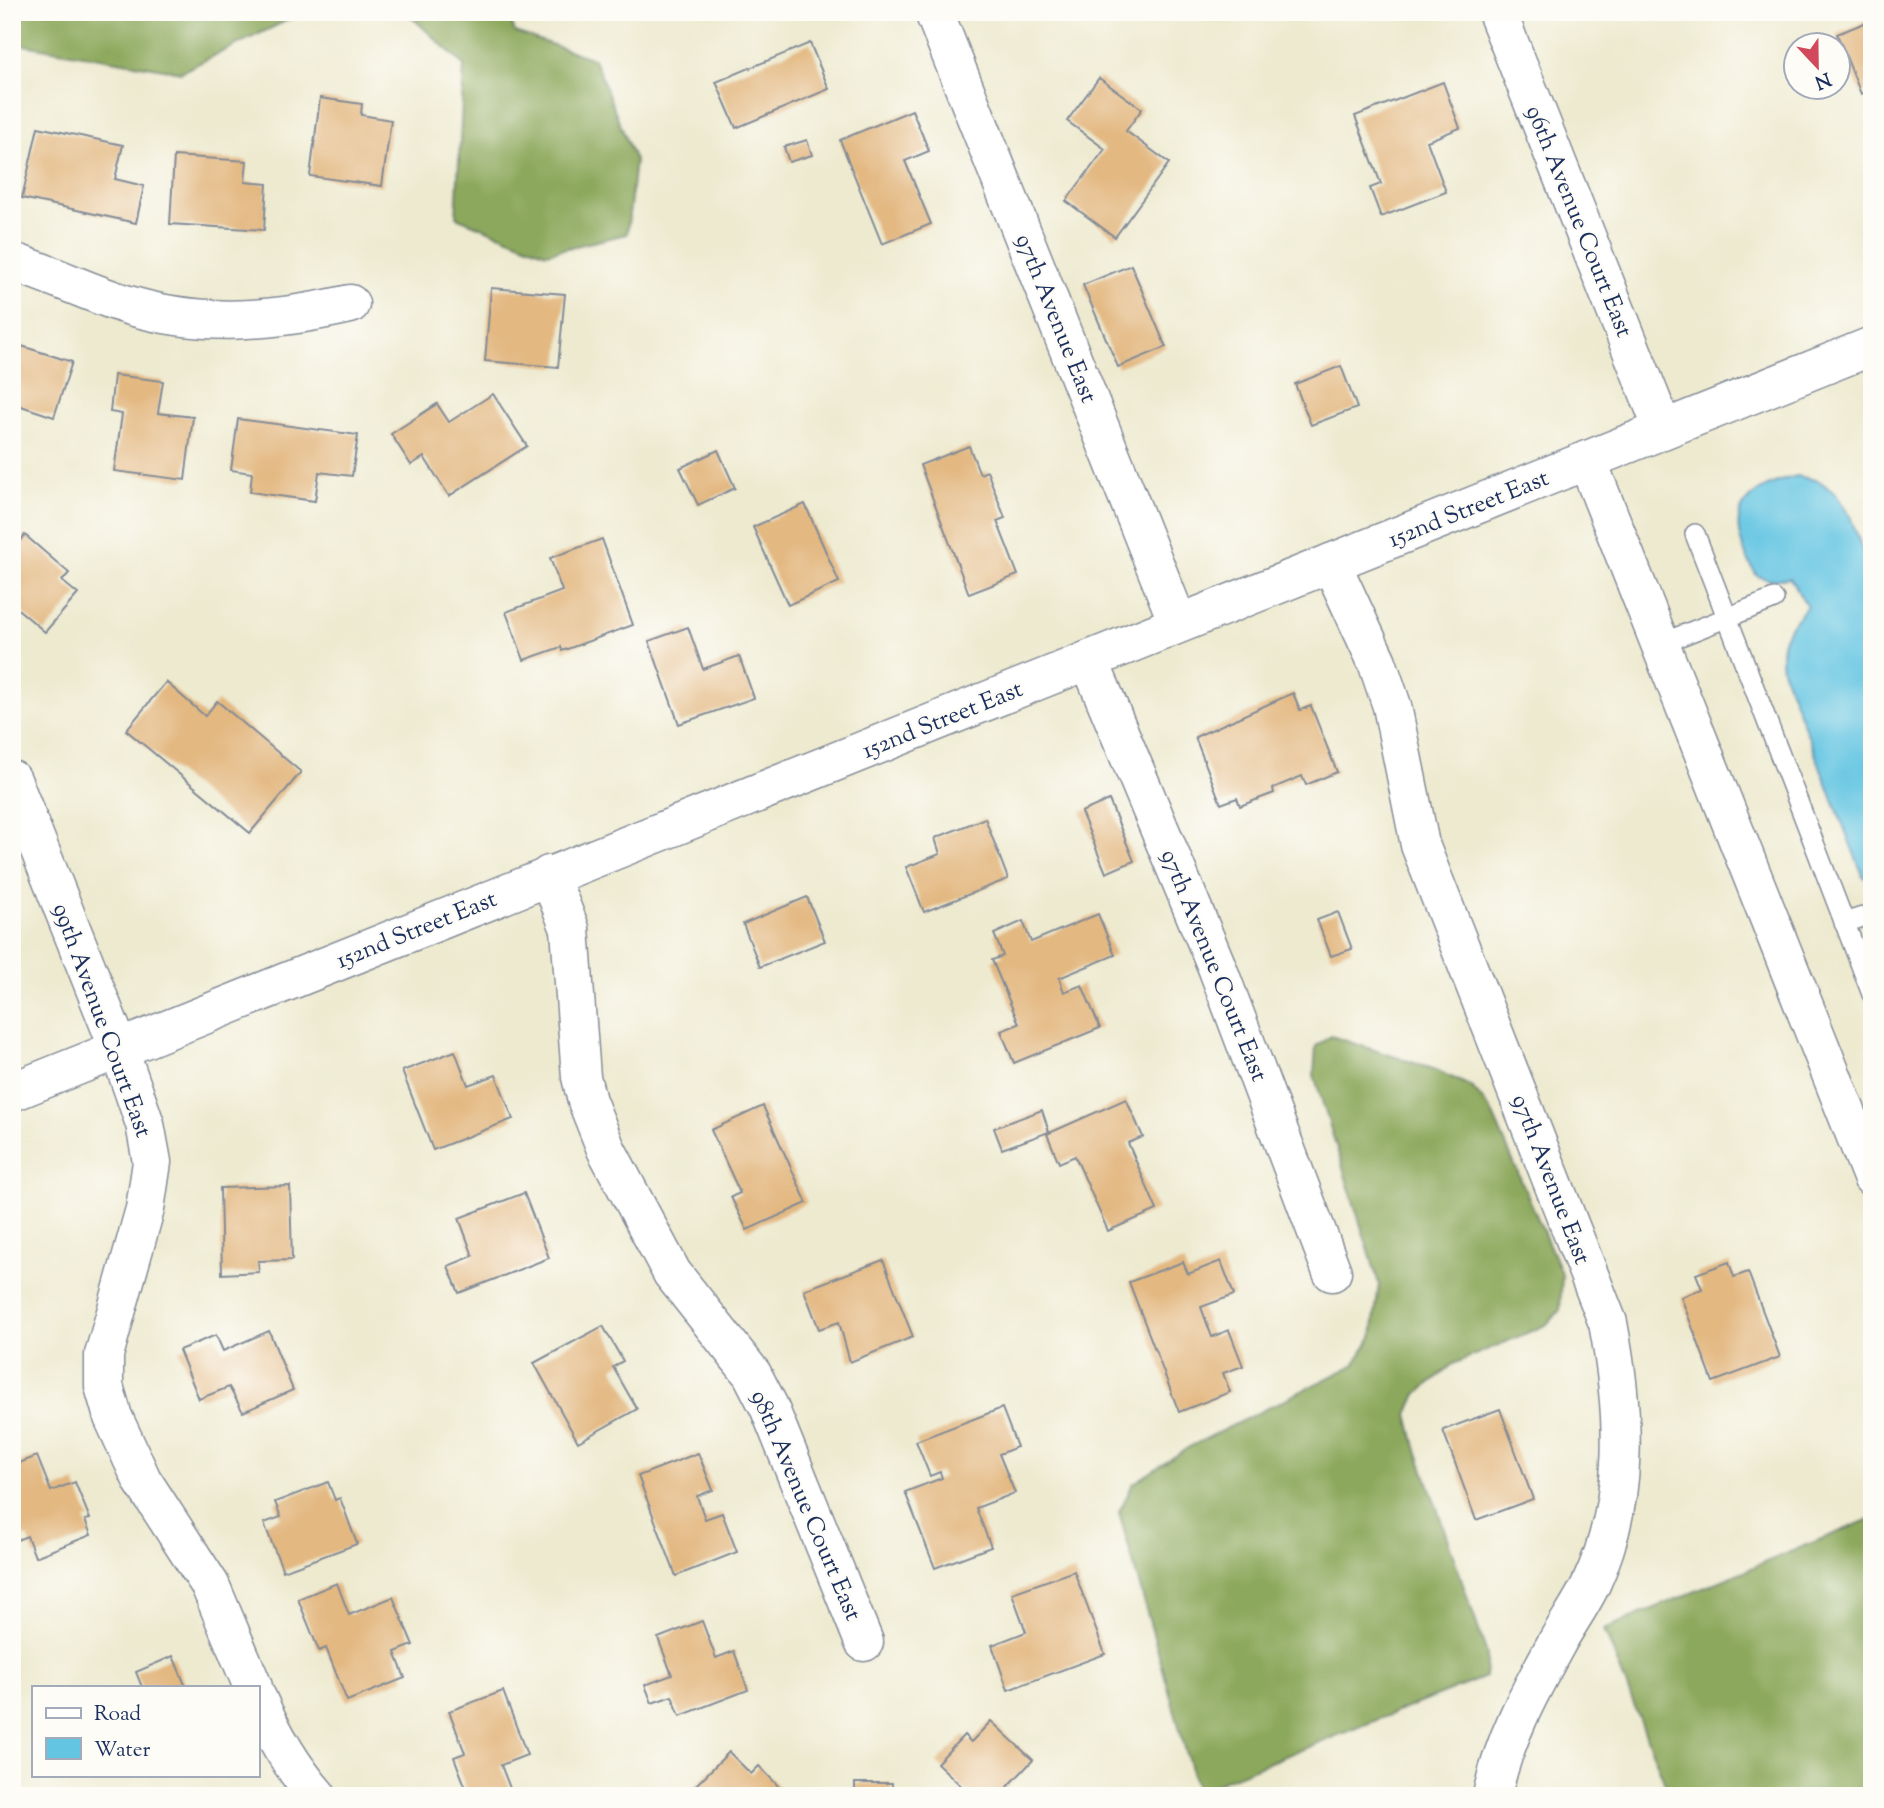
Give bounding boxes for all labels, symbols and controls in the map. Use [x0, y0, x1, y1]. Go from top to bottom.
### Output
north arrow [1783, 32, 1853, 102]
text: N [1810, 64, 1835, 95]
street label: 96th Avenue Court East [1516, 101, 1640, 343]
street label: 97th Avenue East [1006, 229, 1105, 408]
street label: 152nd Street East [1383, 462, 1554, 558]
street label: 152nd Street East [857, 673, 1028, 769]
street label: 97th Avenue Court East [1151, 845, 1275, 1087]
street label: 152nd Street East [331, 883, 502, 979]
street label: 99th Avenue Court East [43, 899, 159, 1143]
street label: 97th Avenue East [1502, 1090, 1598, 1270]
street label: 98th Avenue Court East [741, 1385, 869, 1626]
legend [32, 1686, 259, 1776]
text: Road [94, 1700, 141, 1730]
text: Water [94, 1736, 151, 1766]

